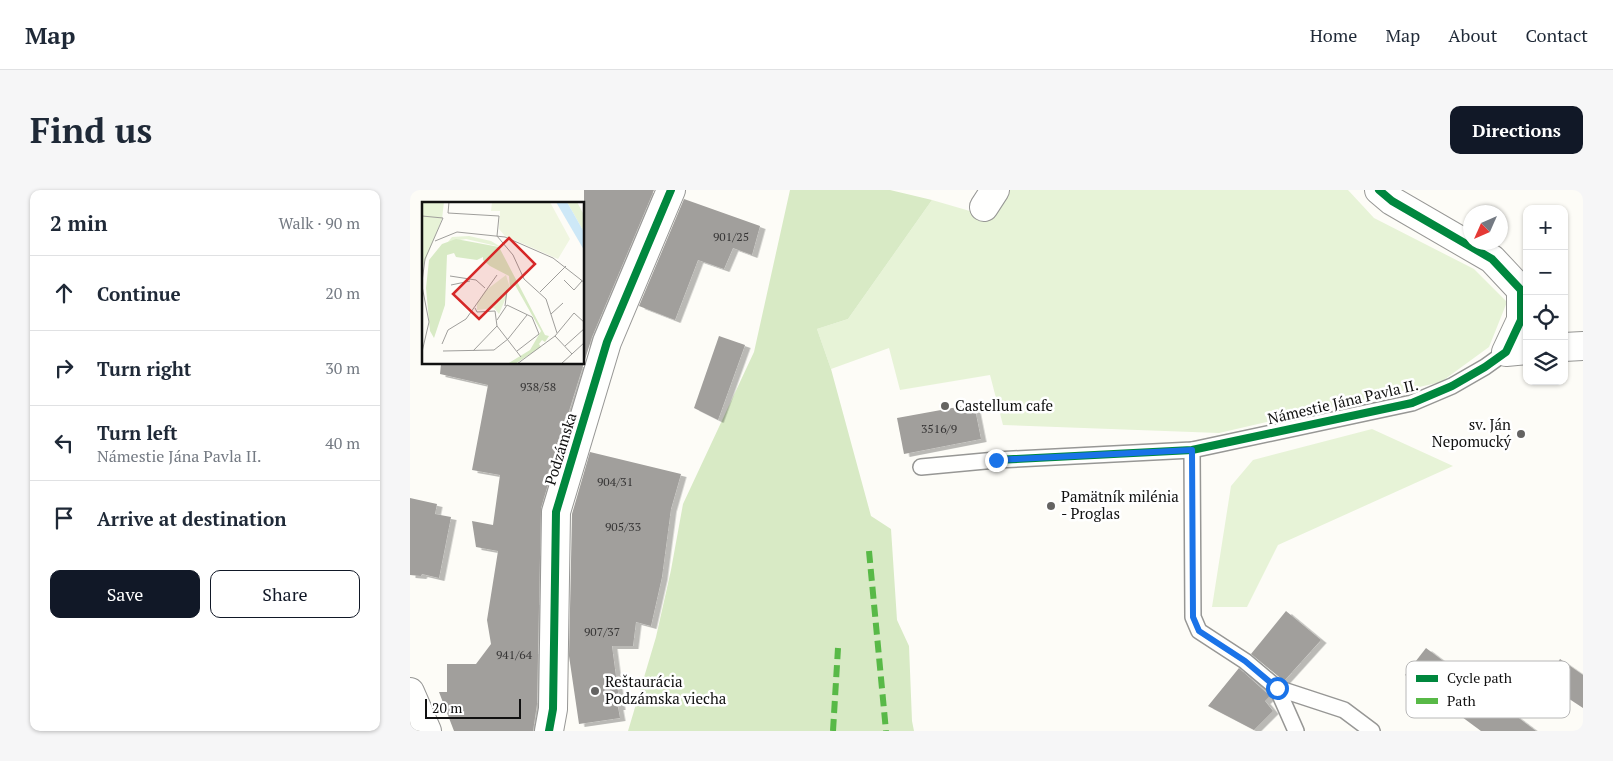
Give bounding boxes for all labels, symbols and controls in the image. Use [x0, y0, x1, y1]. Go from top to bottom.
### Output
text: Map [25, 19, 75, 51]
text: Home [1310, 23, 1357, 47]
text: Map [1385, 23, 1420, 47]
text: About [1448, 23, 1497, 47]
text: Contact [1525, 23, 1588, 47]
button: Directions [1450, 106, 1583, 154]
text: Find us [30, 107, 152, 153]
inset map [422, 202, 585, 365]
north arrow [1463, 205, 1508, 250]
map controls [1523, 205, 1568, 385]
button: + [1523, 205, 1568, 250]
text: 2 min [50, 209, 107, 237]
text: Walk · 90 m [279, 212, 360, 234]
house number: 901/25 [713, 229, 749, 244]
button: − [1523, 250, 1568, 295]
icon: ahead [50, 279, 78, 307]
text: Continue [97, 281, 181, 306]
text: 20 m [325, 282, 360, 304]
button: locate [1523, 295, 1568, 340]
button: layers [1523, 340, 1568, 385]
icon: right [50, 354, 78, 382]
text: Turn right [97, 356, 191, 381]
text: 30 m [325, 357, 360, 379]
street label: Námestie Jána Pavla II. [1265, 374, 1420, 428]
house number: 938/58 [520, 379, 556, 394]
place label: Castellum cafe [955, 395, 1053, 415]
marker: Castellum cafe [939, 400, 951, 412]
street label: Podzámska [540, 410, 581, 487]
place label: sv. Ján Nepomucký [1432, 414, 1511, 451]
text: Turn left [97, 420, 178, 445]
house number: 3516/9 [921, 421, 957, 436]
marker: sv. Ján Nepomucký [1515, 428, 1527, 440]
icon: left [50, 429, 78, 457]
text: 40 m [325, 432, 360, 454]
text: Námestie Jána Pavla II. [97, 445, 262, 467]
route end [985, 449, 1008, 472]
house number: 904/31 [597, 474, 633, 489]
place label: Pamätník milénia - Proglas [1061, 486, 1179, 523]
marker: Pamätník milénia - Proglas [1045, 500, 1057, 512]
icon: arrive [50, 504, 78, 532]
text: Arrive at destination [97, 506, 286, 531]
house number: 905/33 [605, 519, 641, 534]
button: Save [50, 570, 200, 618]
button: Share [210, 570, 360, 618]
house number: 907/37 [584, 624, 620, 639]
house number: 941/64 [496, 647, 533, 662]
legend [1406, 661, 1570, 718]
text: Cycle path [1447, 668, 1512, 687]
place label: Reštaurácia Podzámska viecha [605, 671, 727, 708]
route start [1266, 677, 1289, 700]
marker: Reštaurácia Podzámska viecha [589, 685, 601, 697]
text: Path [1447, 691, 1476, 710]
scale bar [425, 696, 521, 719]
text: 20 m [432, 698, 462, 717]

